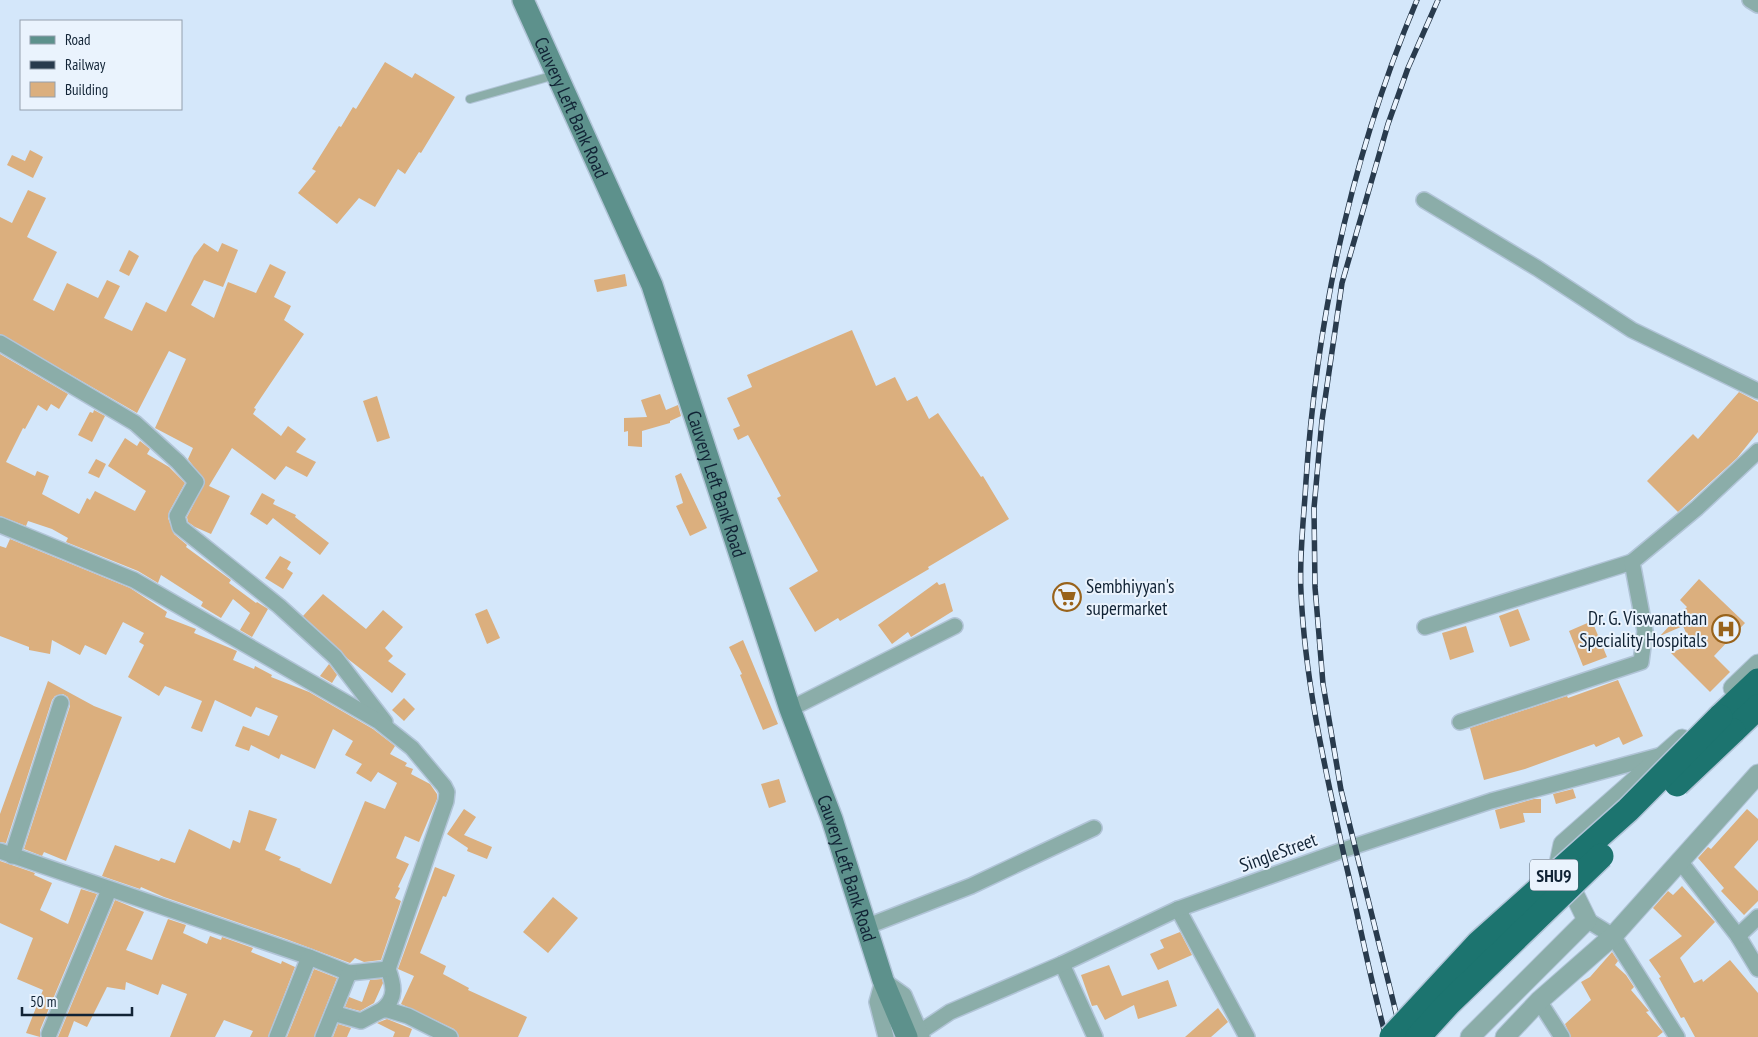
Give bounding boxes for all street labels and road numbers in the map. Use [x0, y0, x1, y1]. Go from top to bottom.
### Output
street label: Cauvery Left Bank Road [529, 33, 614, 182]
street label: Cauvery Left Bank Road [682, 408, 752, 560]
street label: Cauvery Left Bank Road [812, 792, 882, 944]
street label: SingleStreet [1236, 827, 1321, 877]
road number: SHU9 [1530, 860, 1578, 890]

